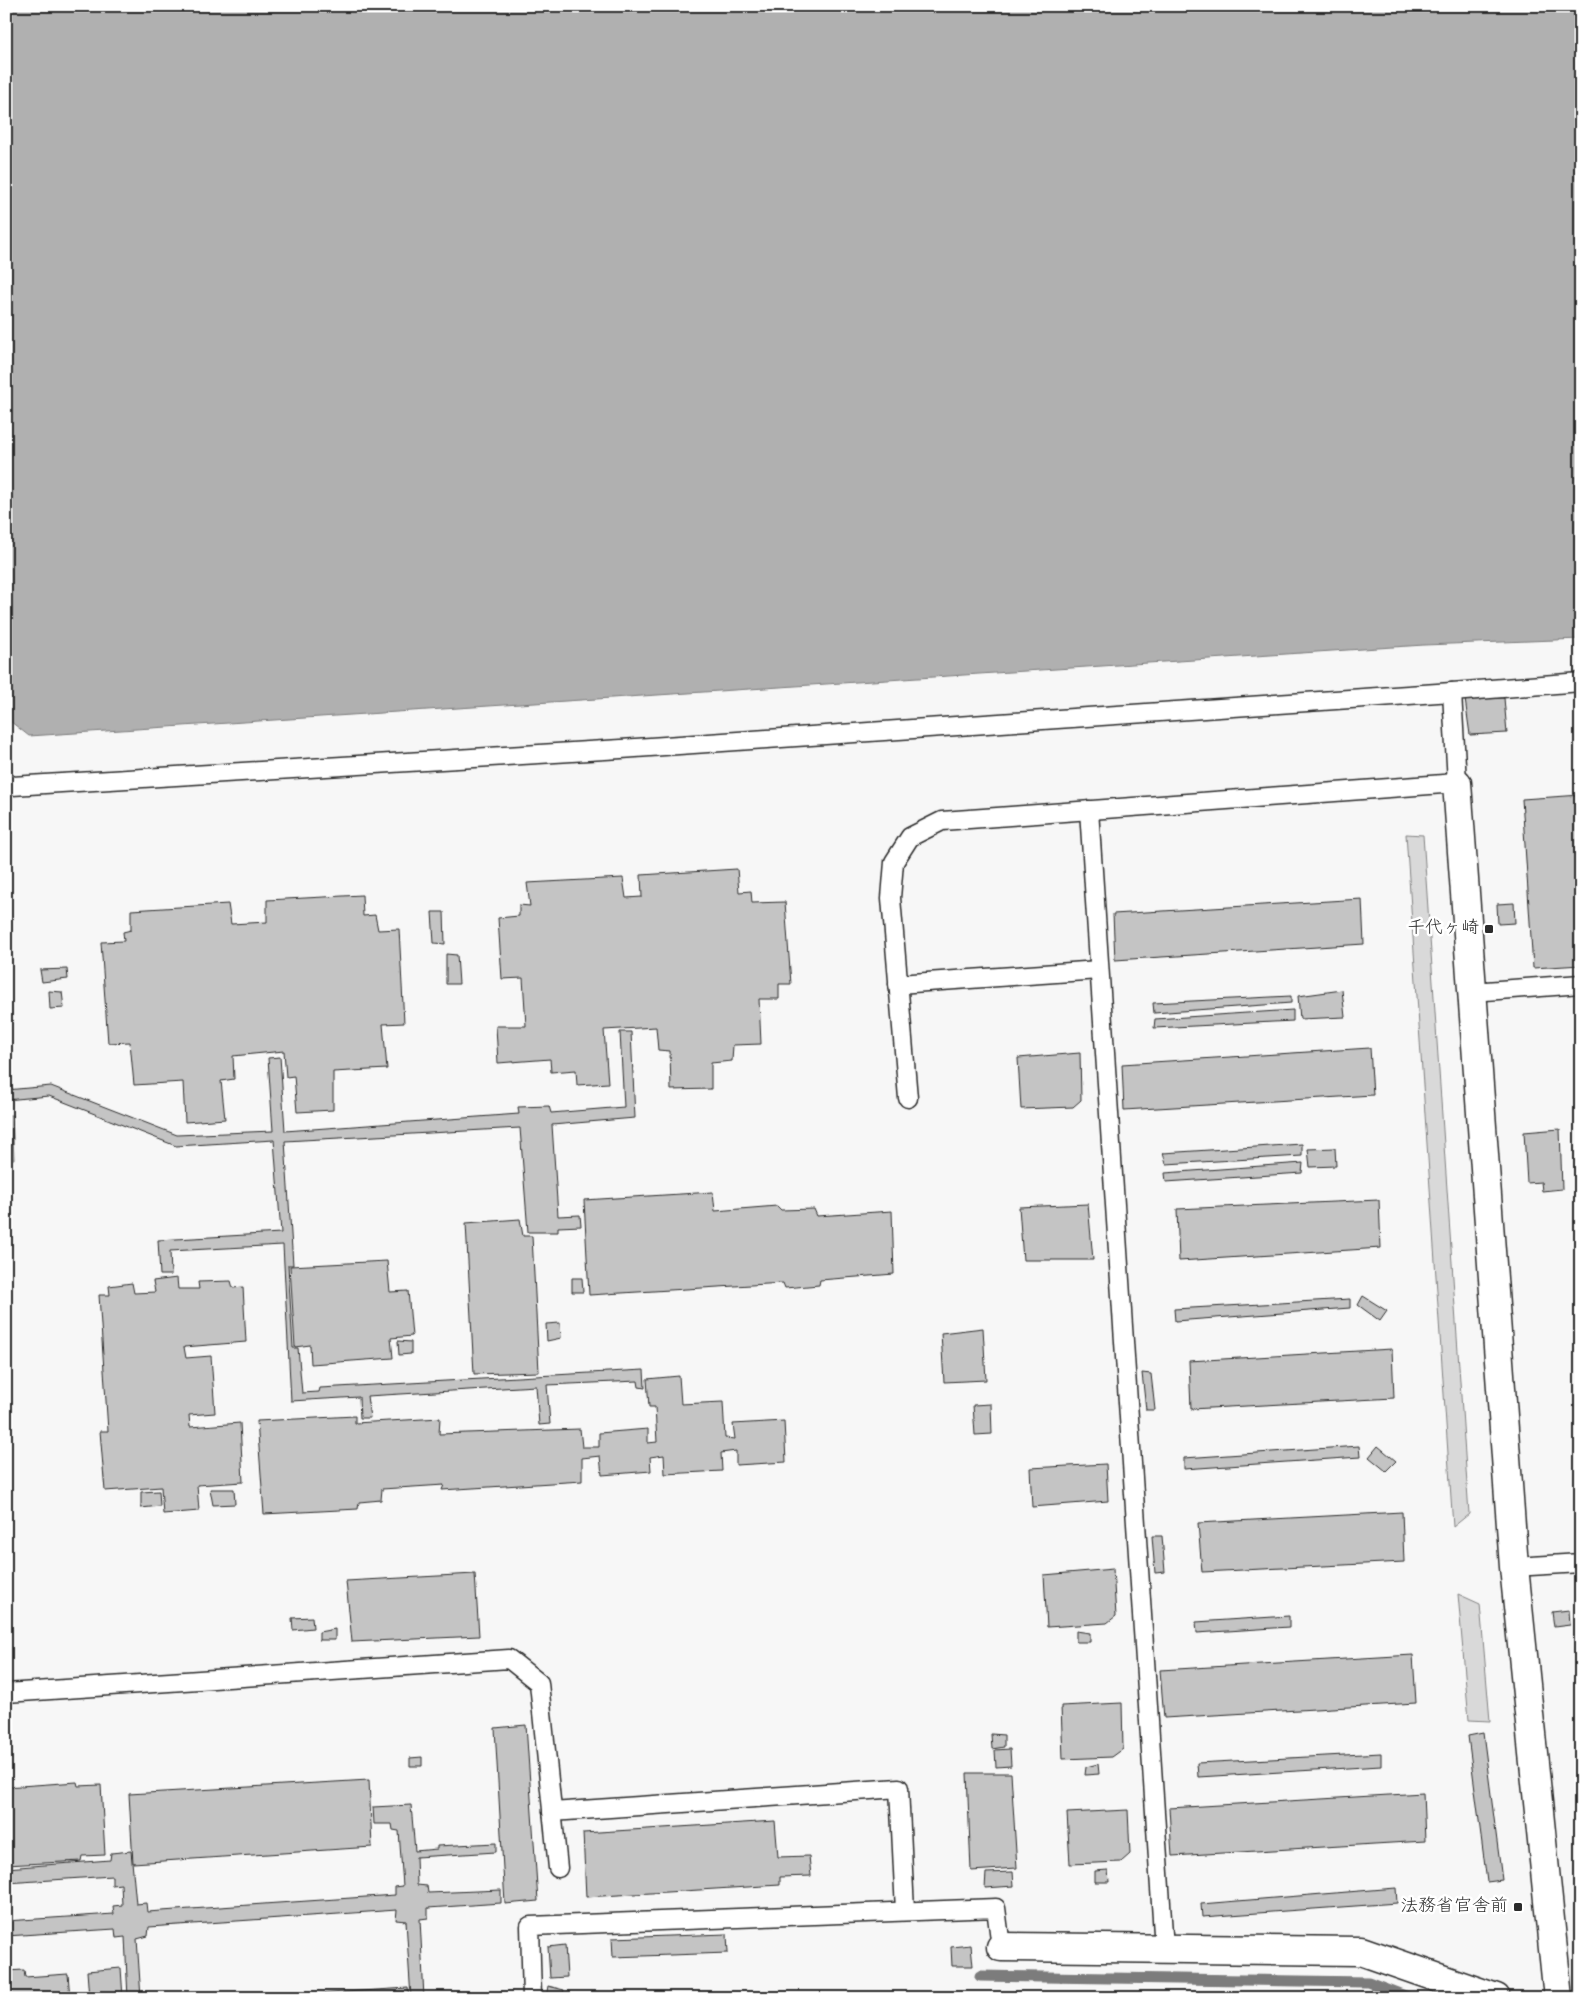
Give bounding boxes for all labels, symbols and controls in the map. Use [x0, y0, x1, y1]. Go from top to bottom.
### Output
place label: 千代ヶ崎 [1407, 916, 1479, 942]
marker: 千代ヶ崎 [1483, 923, 1495, 935]
place label: 法務省官舎前 [1400, 1894, 1508, 1920]
marker: 法務省官舎前 [1512, 1901, 1524, 1913]

